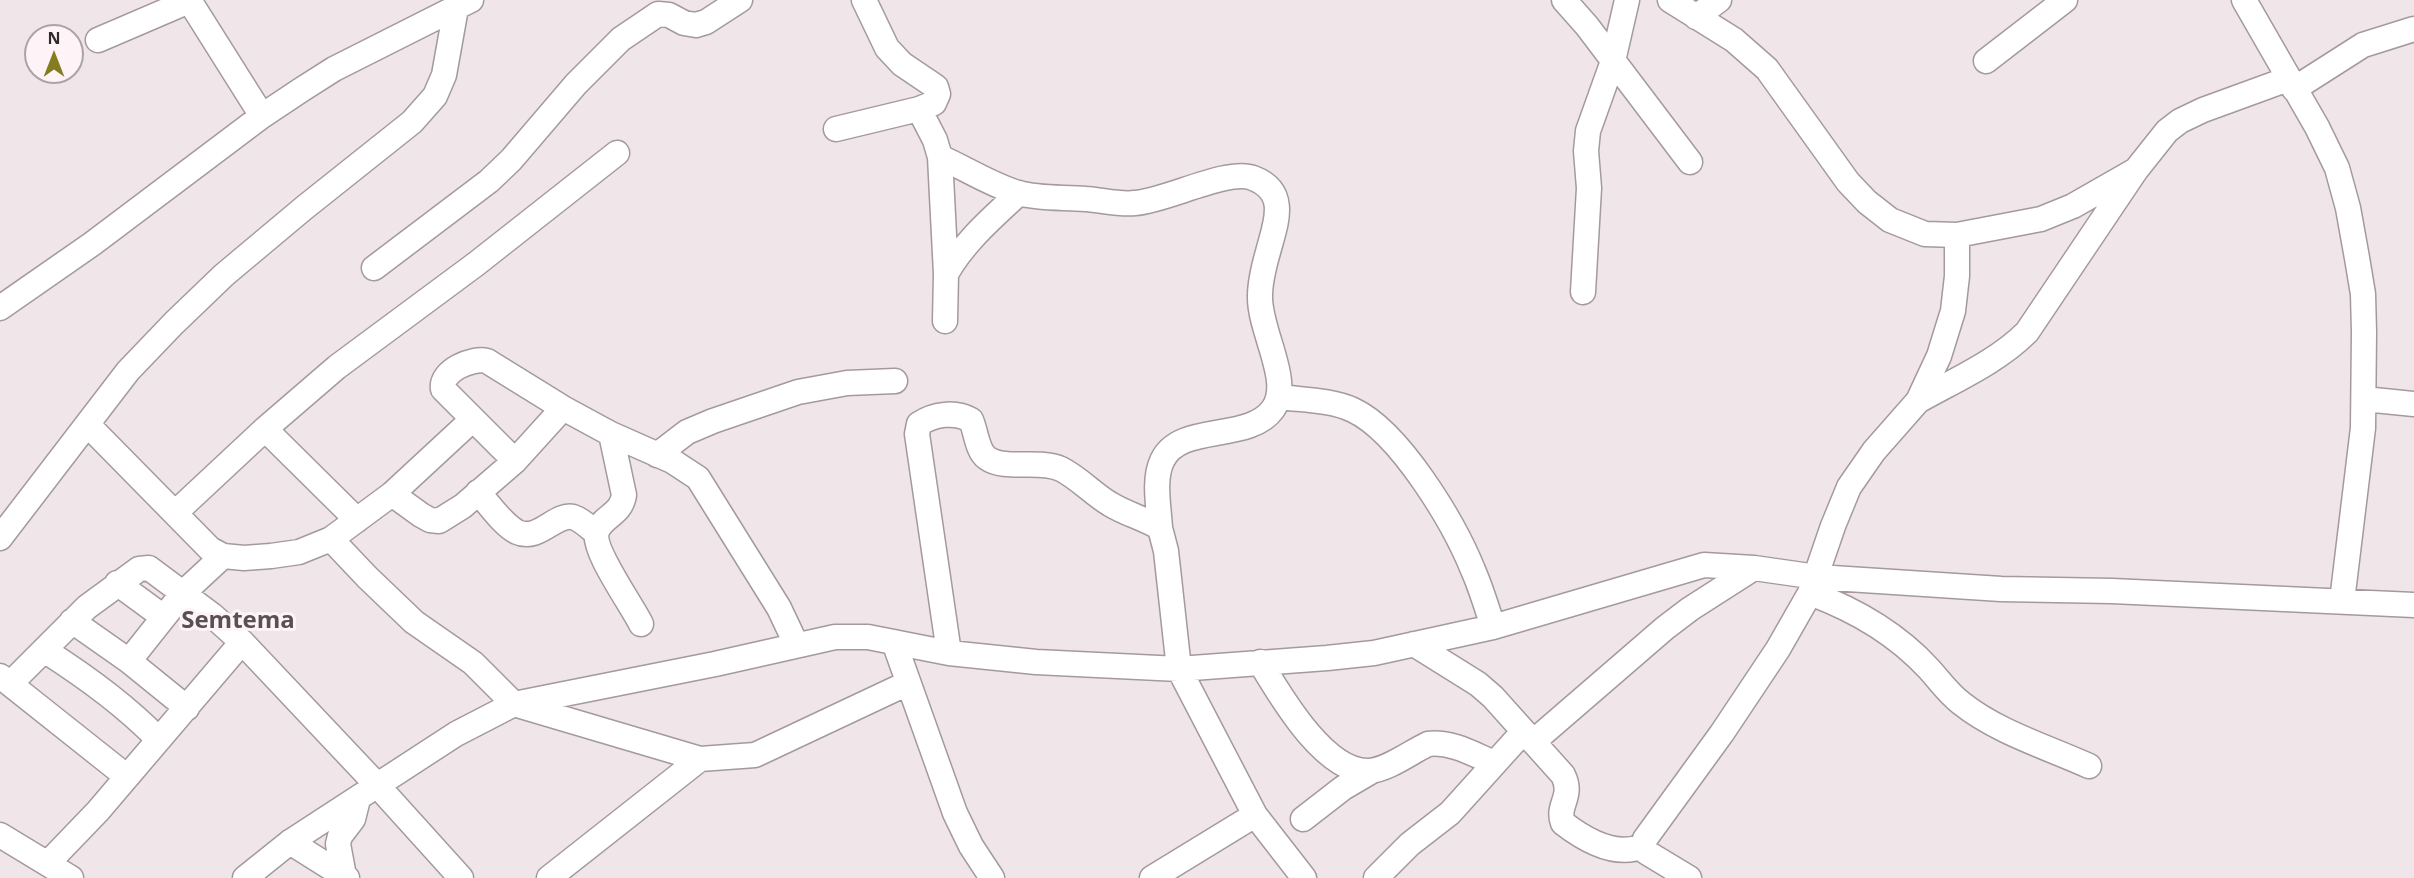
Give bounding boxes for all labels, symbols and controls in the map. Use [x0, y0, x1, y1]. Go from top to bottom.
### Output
north arrow [24, 24, 84, 84]
text: N [47, 27, 61, 49]
district label: Semtema [181, 607, 295, 635]

